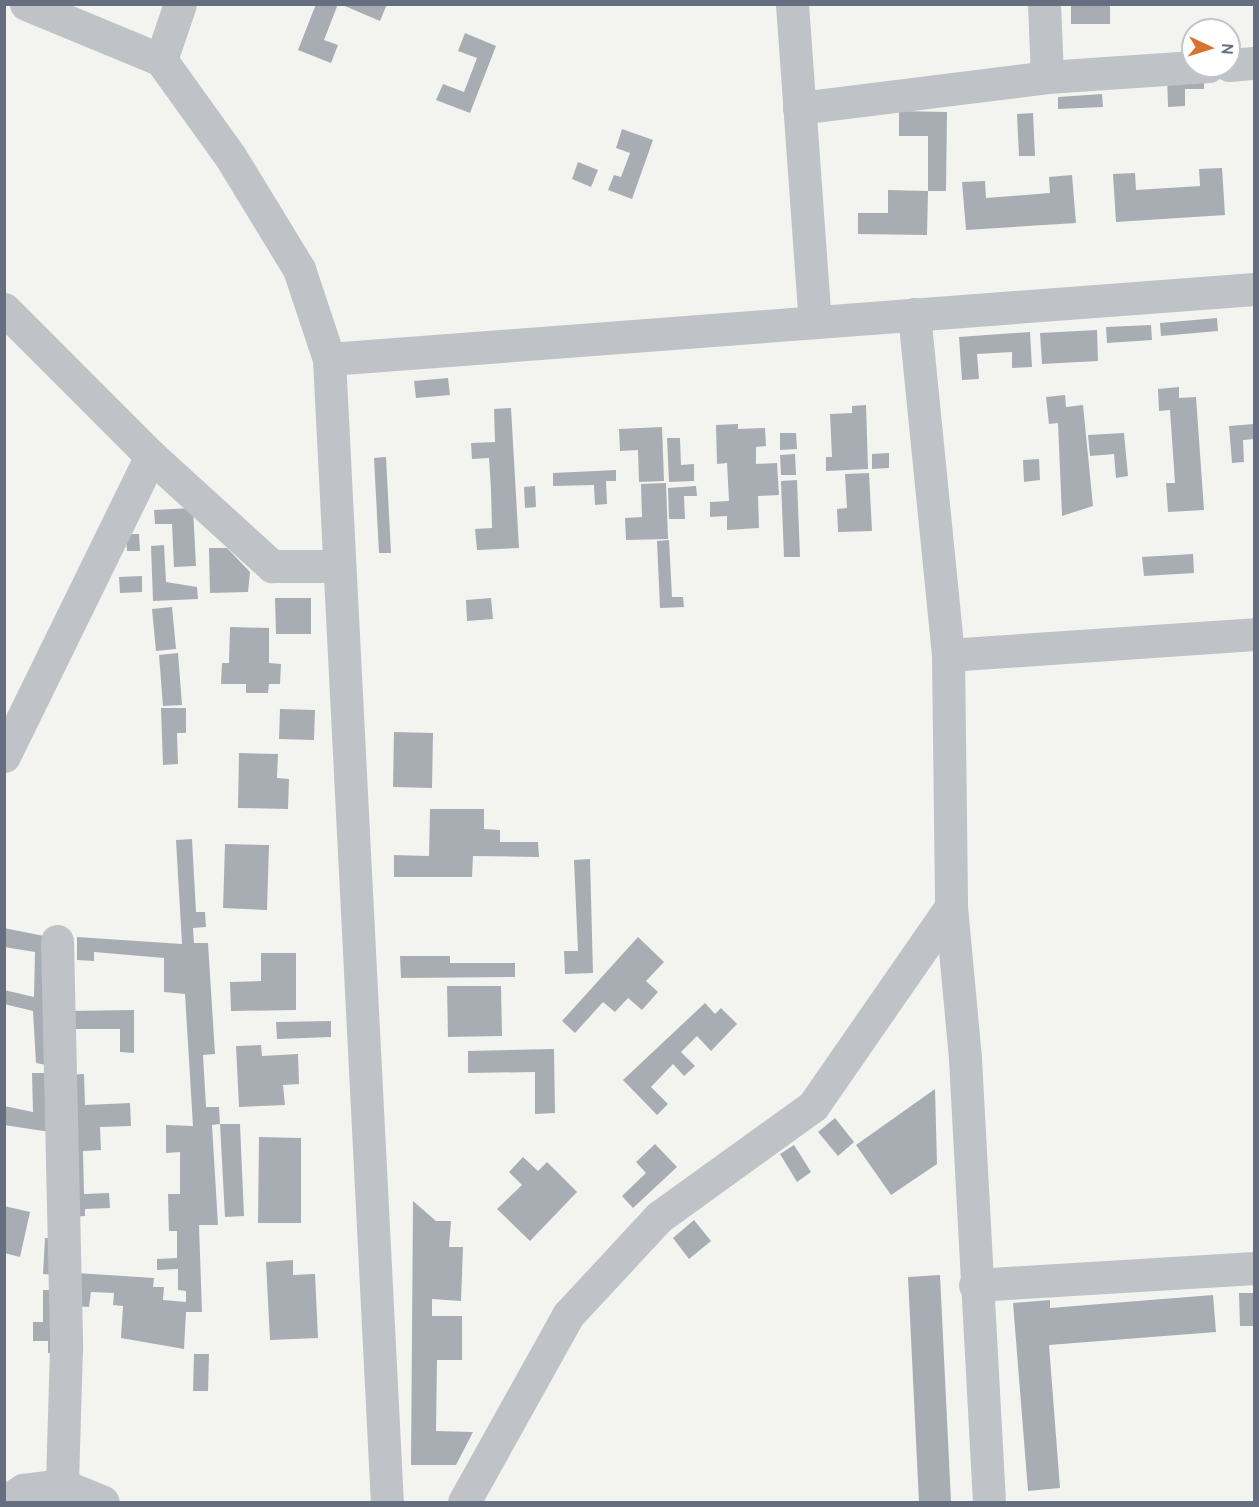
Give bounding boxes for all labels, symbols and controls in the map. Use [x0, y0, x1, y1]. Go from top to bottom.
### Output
north arrow [1181, 18, 1241, 78]
text: N [1218, 43, 1237, 55]

